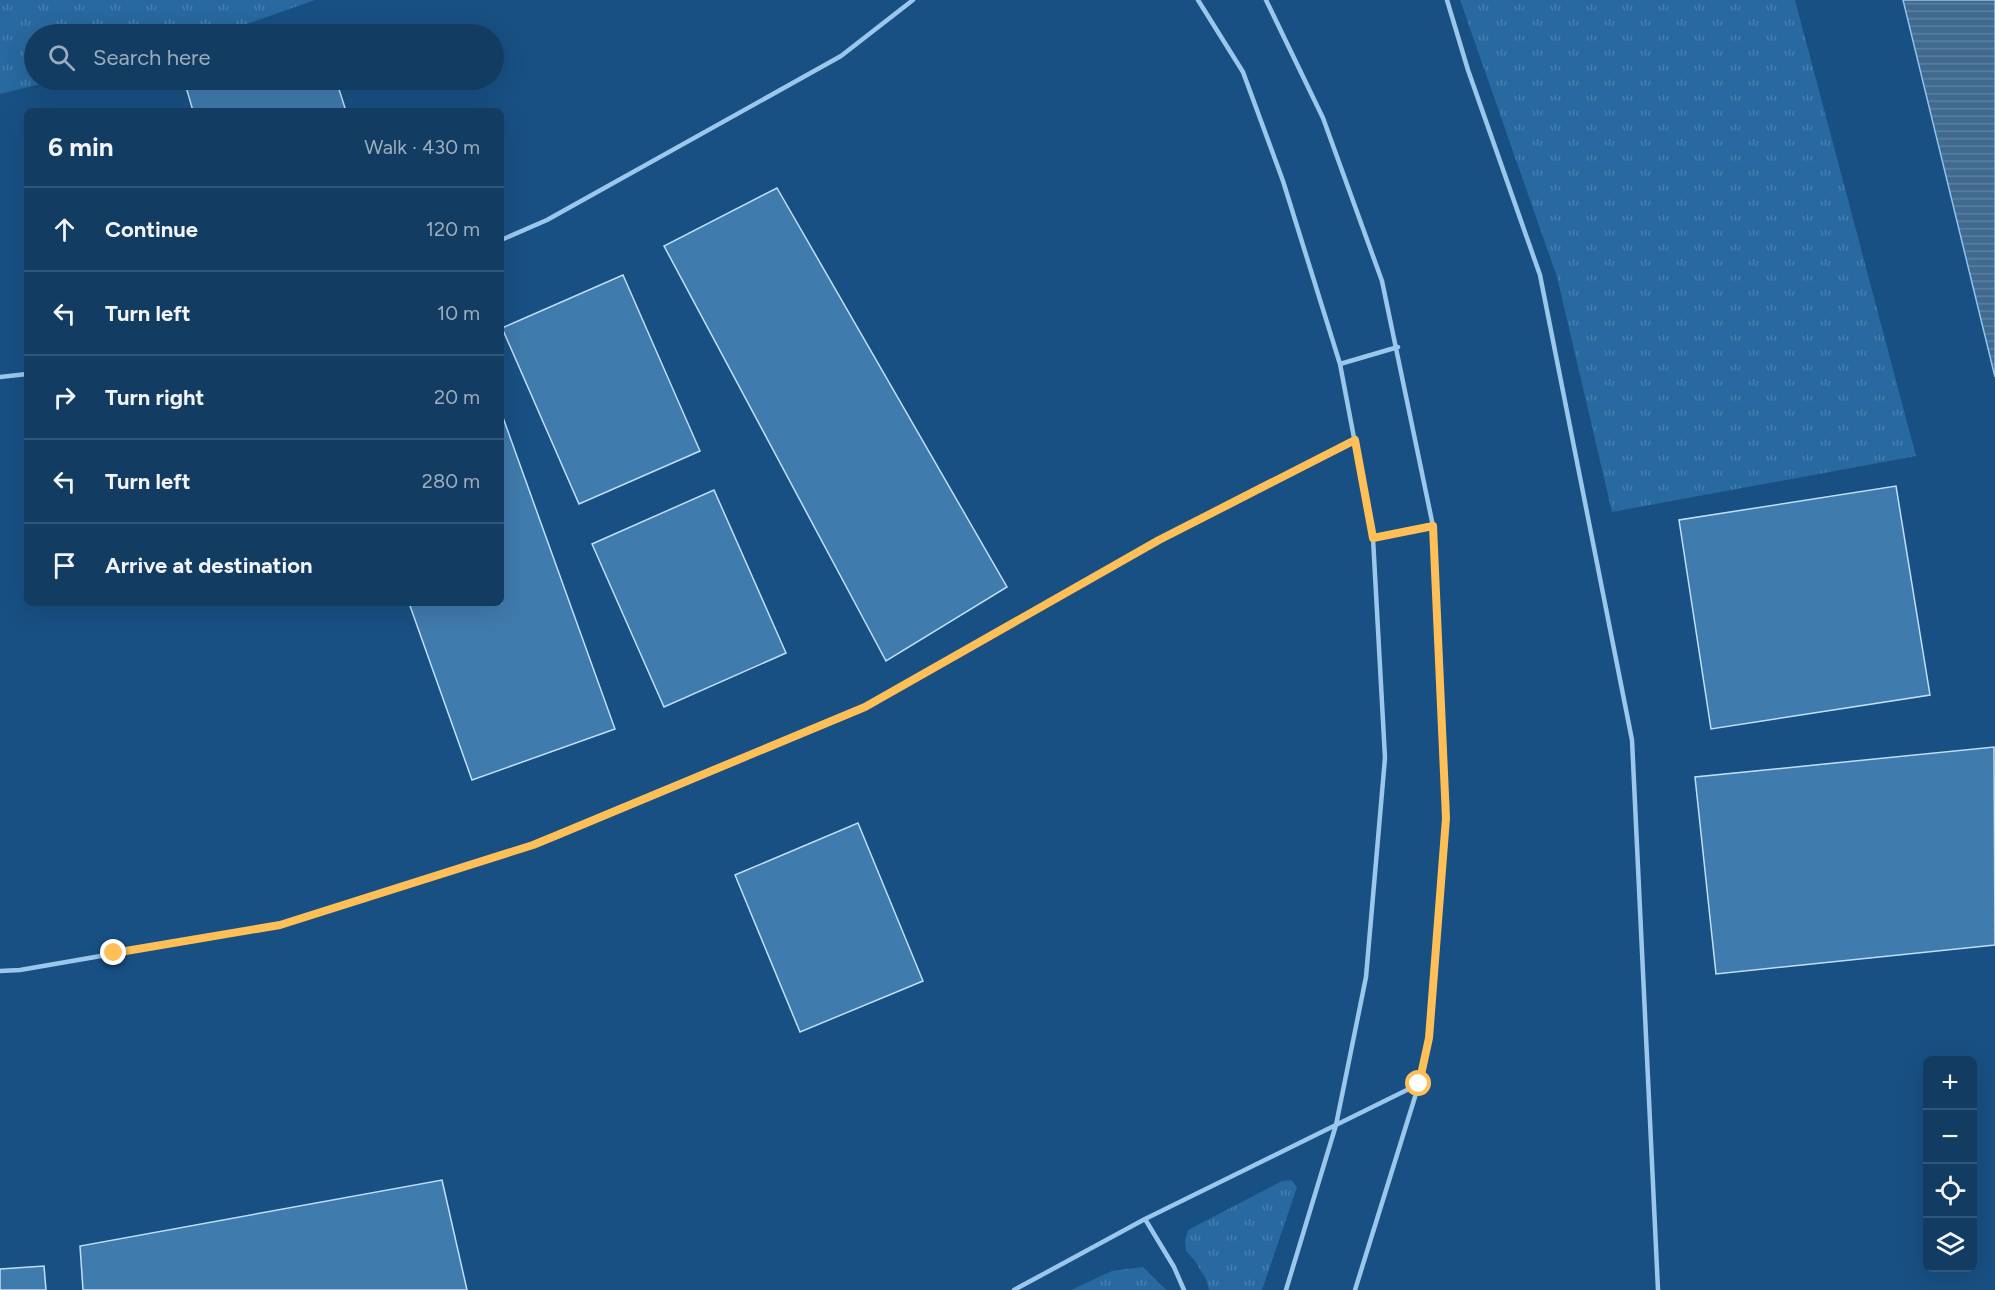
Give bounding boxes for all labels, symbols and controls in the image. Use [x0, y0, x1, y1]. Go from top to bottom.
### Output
search box [24, 24, 504, 90]
icon: search [45, 41, 78, 74]
text: Search here [93, 44, 211, 71]
text: 6 min [48, 131, 114, 163]
text: Walk · 430 m [364, 135, 480, 159]
icon: ahead [48, 213, 81, 246]
text: Continue [105, 216, 198, 243]
text: 120 m [426, 217, 480, 241]
icon: left [48, 297, 81, 330]
text: Turn left [105, 300, 191, 327]
text: 10 m [437, 301, 480, 325]
icon: right [48, 381, 81, 414]
text: Turn right [105, 384, 204, 411]
text: 20 m [434, 385, 480, 409]
icon: left [48, 465, 81, 498]
text: Turn left [105, 468, 191, 495]
text: 280 m [422, 469, 480, 493]
icon: arrive [48, 549, 81, 582]
text: Arrive at destination [105, 552, 313, 579]
route end [100, 939, 126, 965]
map controls [1923, 1056, 1977, 1272]
button: + [1923, 1056, 1977, 1110]
route start [1405, 1070, 1431, 1096]
button: − [1923, 1110, 1977, 1164]
button: locate [1923, 1164, 1977, 1218]
button: layers [1923, 1218, 1977, 1272]

